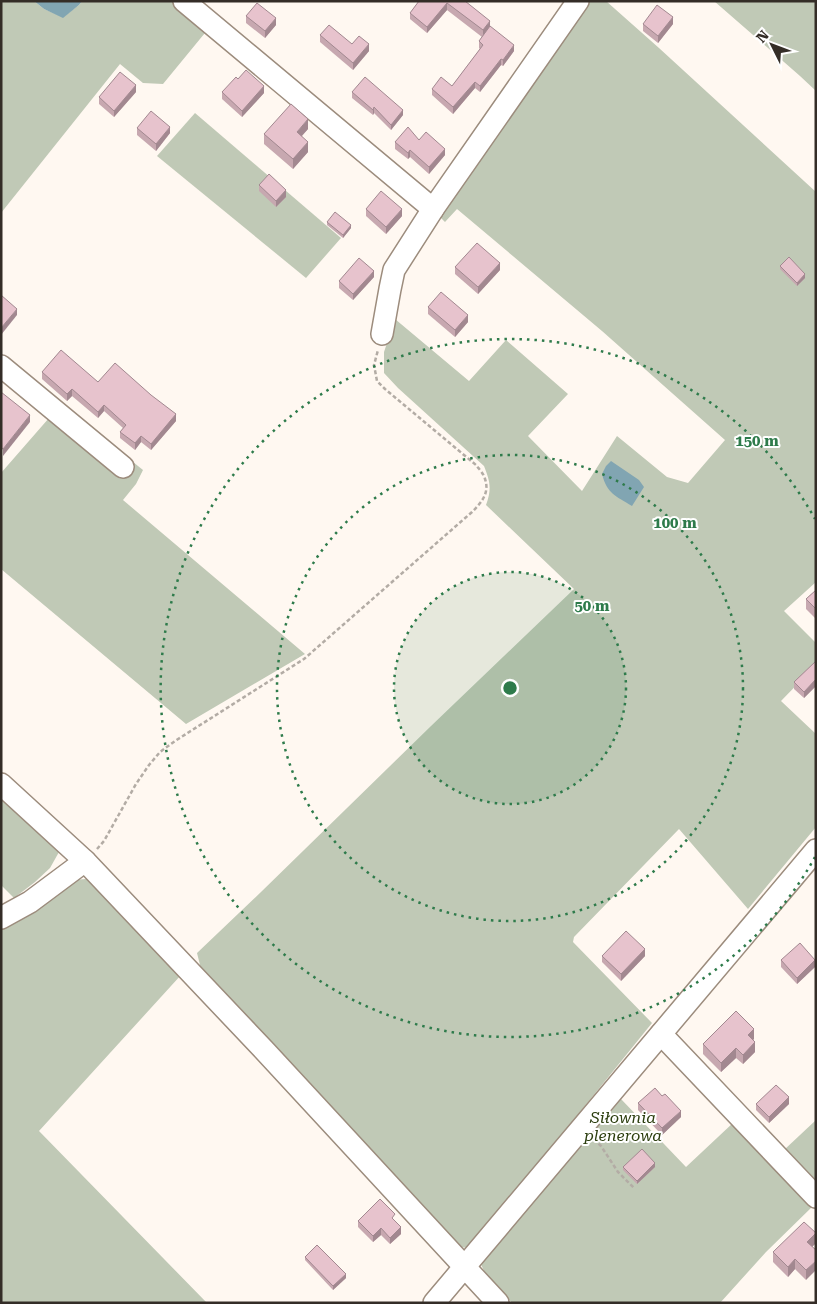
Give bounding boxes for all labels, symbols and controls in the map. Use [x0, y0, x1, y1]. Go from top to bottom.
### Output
north arrow [747, 20, 797, 70]
text: N [753, 27, 772, 46]
text: 150 m [735, 432, 779, 450]
text: 100 m [653, 514, 697, 532]
text: 50 m [574, 597, 610, 615]
centre of rings [501, 679, 519, 697]
park label: Siłownia plenerowa [583, 1108, 662, 1145]

